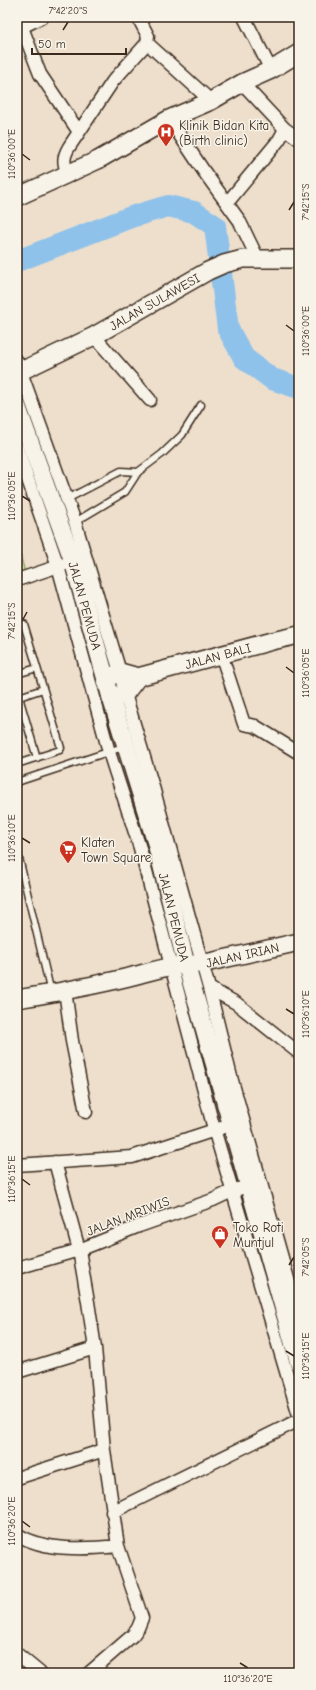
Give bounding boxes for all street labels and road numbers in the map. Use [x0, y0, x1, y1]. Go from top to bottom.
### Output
street label: JALAN SULAWESI [107, 270, 202, 333]
street label: JALAN PEMUDA [66, 560, 105, 652]
street label: JALAN BALI [183, 640, 252, 672]
street label: JALAN PEMUDA [156, 871, 193, 963]
street label: JALAN IRIAN [204, 939, 280, 970]
street label: JALAN MRIWIS [84, 1193, 172, 1239]

